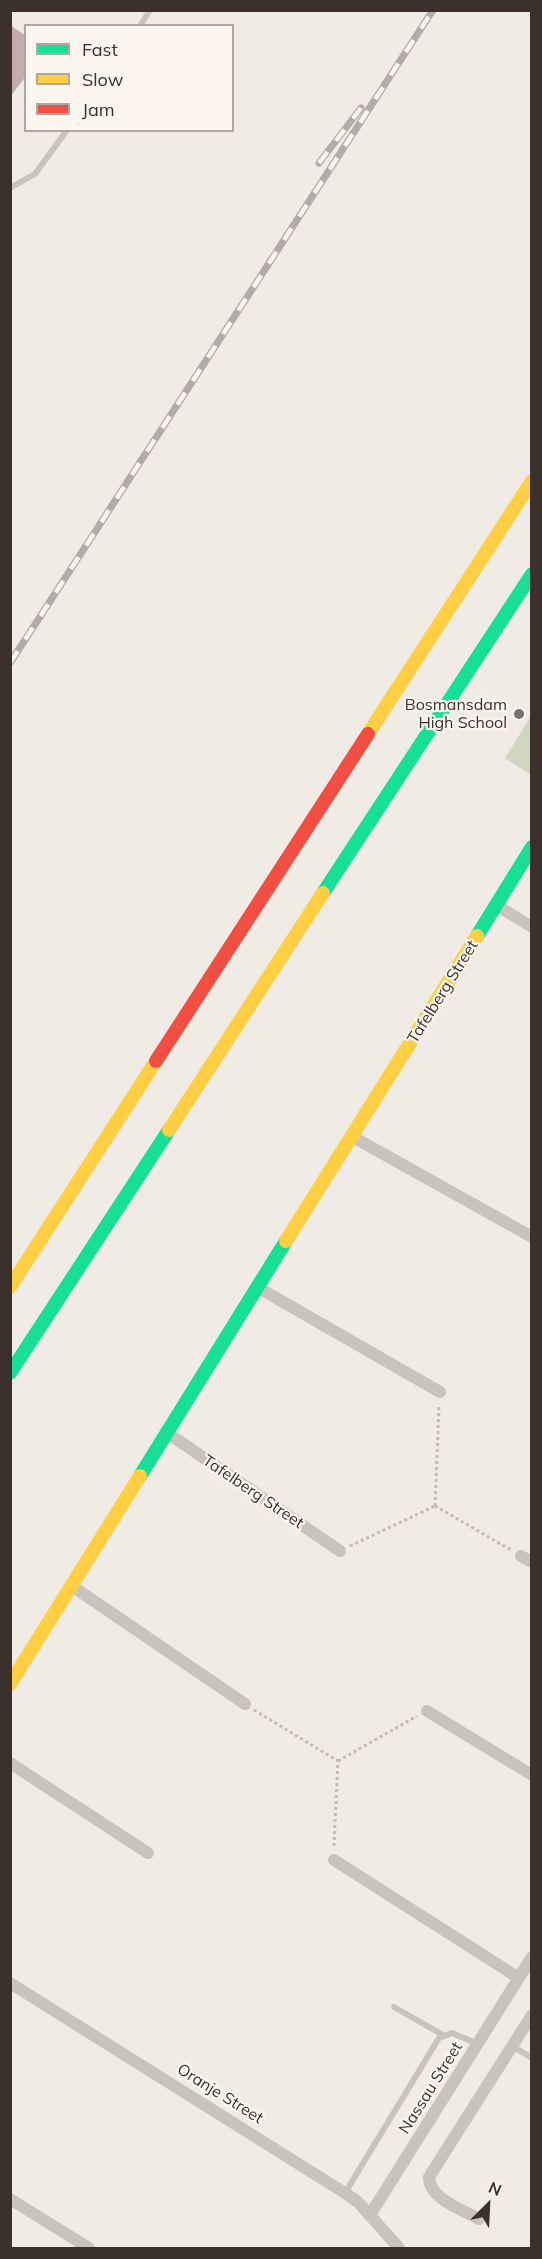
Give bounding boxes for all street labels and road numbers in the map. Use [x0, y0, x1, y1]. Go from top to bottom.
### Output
street label: Tafelberg Street [404, 937, 482, 1047]
street label: Tafelberg Street [199, 1451, 307, 1533]
street label: Nassau Street [395, 2039, 467, 2137]
street label: Oranje Street [173, 2060, 267, 2128]

